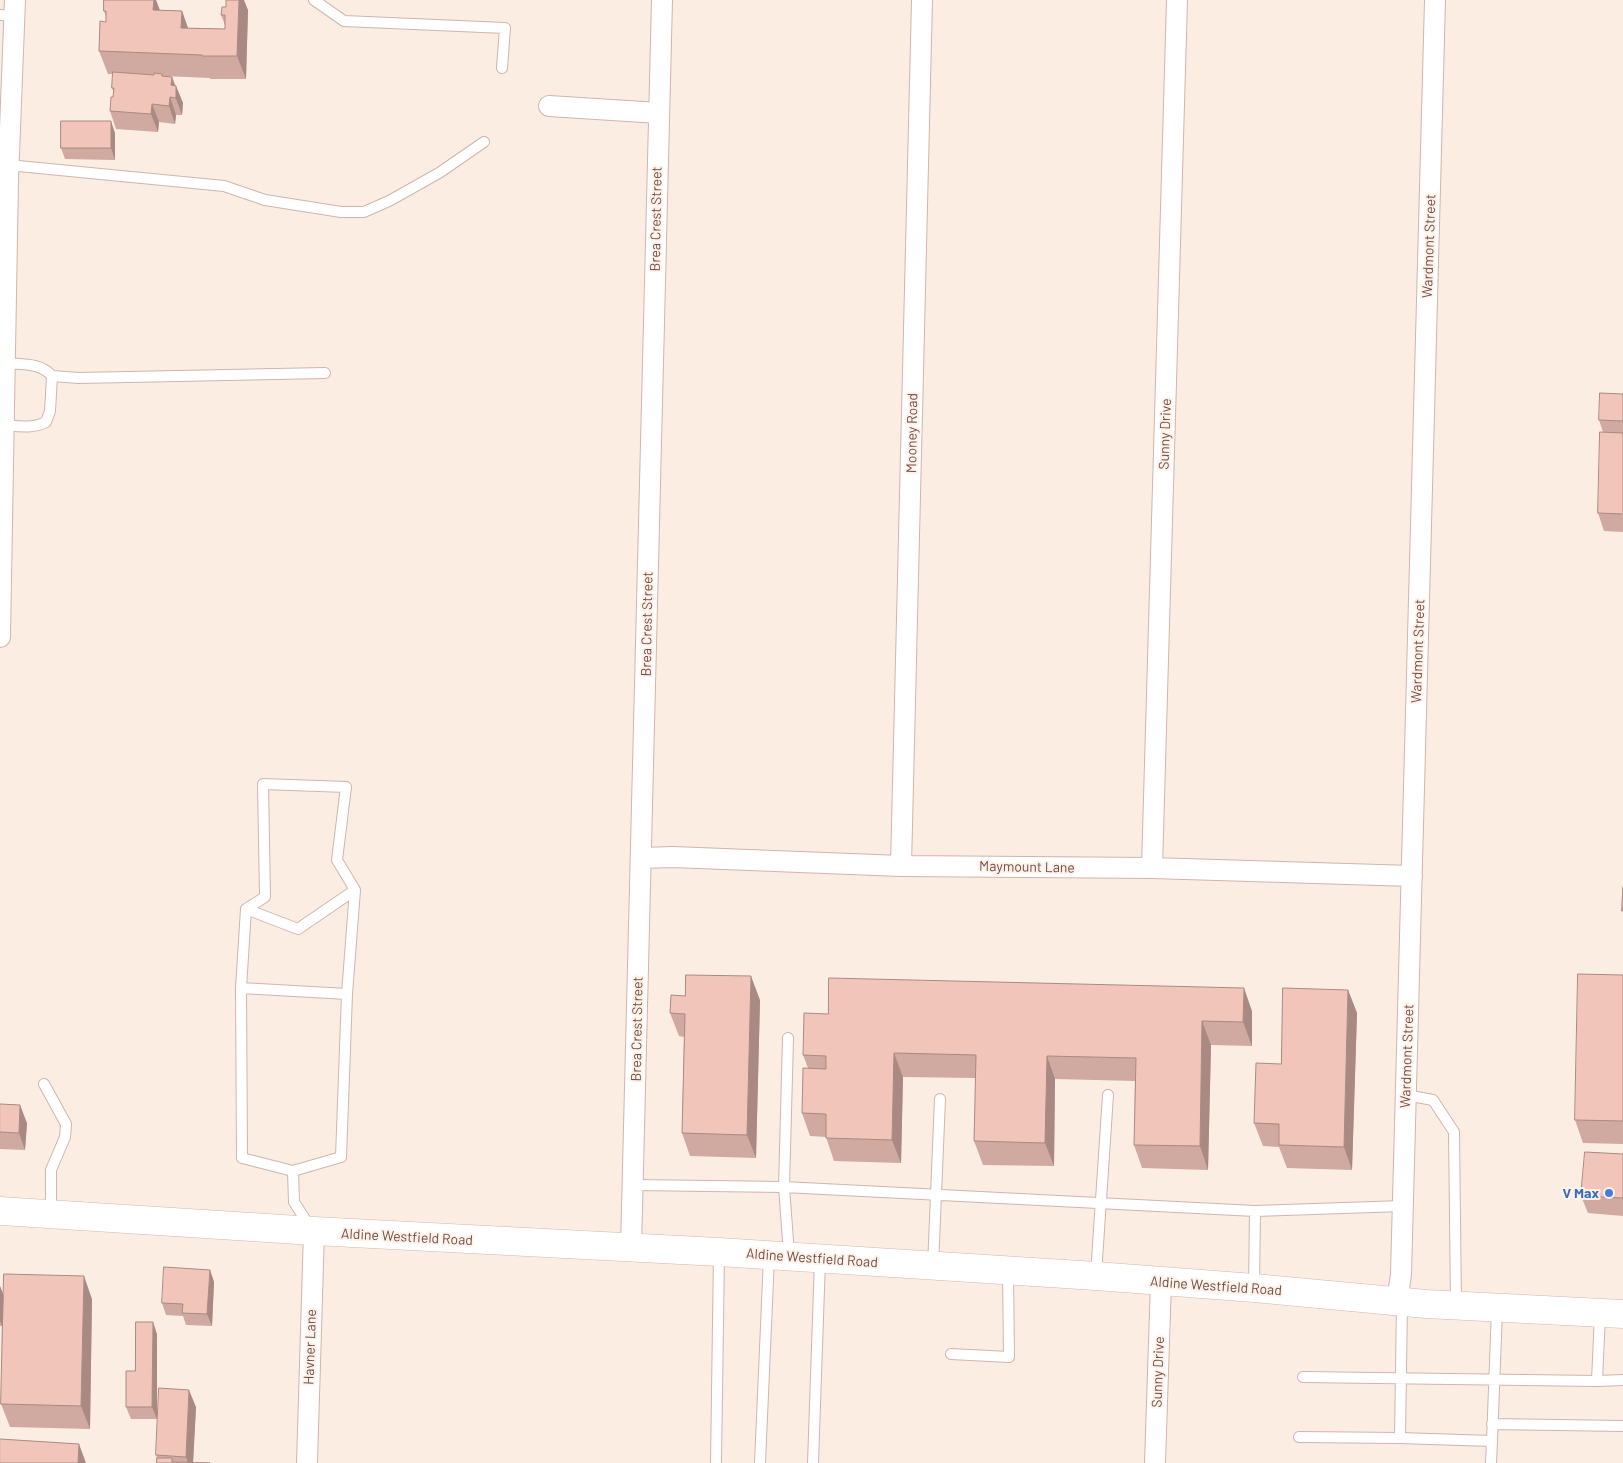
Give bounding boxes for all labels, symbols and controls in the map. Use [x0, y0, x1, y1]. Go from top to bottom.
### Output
street label: Brea Crest Street [647, 166, 665, 272]
street label: Wardmont Street [1419, 194, 1439, 298]
street label: Mooney Road [903, 393, 921, 473]
street label: Sunny Drive [1155, 398, 1175, 470]
street label: Brea Crest Street [638, 571, 656, 677]
street label: Wardmont Street [1408, 599, 1428, 703]
street label: Maymount Lane [979, 858, 1075, 876]
street label: Brea Crest Street [628, 976, 646, 1082]
street label: Wardmont Street [1397, 1004, 1417, 1108]
place label: V Max [1563, 1185, 1599, 1201]
marker: V Max [1603, 1187, 1615, 1199]
street label: Aldine Westfield Road [341, 1225, 473, 1249]
street label: Aldine Westfield Road [746, 1245, 878, 1271]
street label: Aldine Westfield Road [1150, 1273, 1282, 1299]
street label: Havner Lane [300, 1309, 320, 1385]
street label: Sunny Drive [1148, 1336, 1168, 1408]

